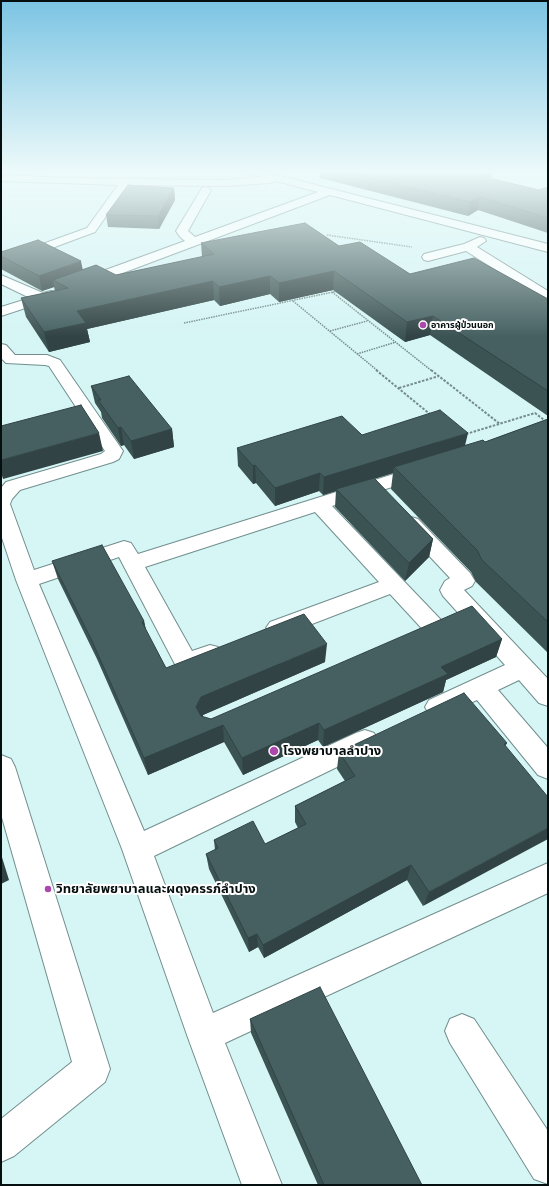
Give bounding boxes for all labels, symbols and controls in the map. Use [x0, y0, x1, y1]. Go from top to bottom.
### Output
marker: อาคารผู้ป่วนนอก [418, 320, 428, 330]
place label: อาคารผู้ป่วนนอก [431, 320, 494, 330]
place label: โรงพยาบาลลำปาง [283, 743, 381, 759]
marker: โรงพยาบาลลำปาง [268, 745, 280, 757]
place label: วิทยาลัยพยาบาลและผดุงครรภ์ลําปาง [56, 881, 256, 897]
marker: วิทยาลัยพยาบาลและผดุงครรภ์ลําปาง [43, 884, 53, 894]

